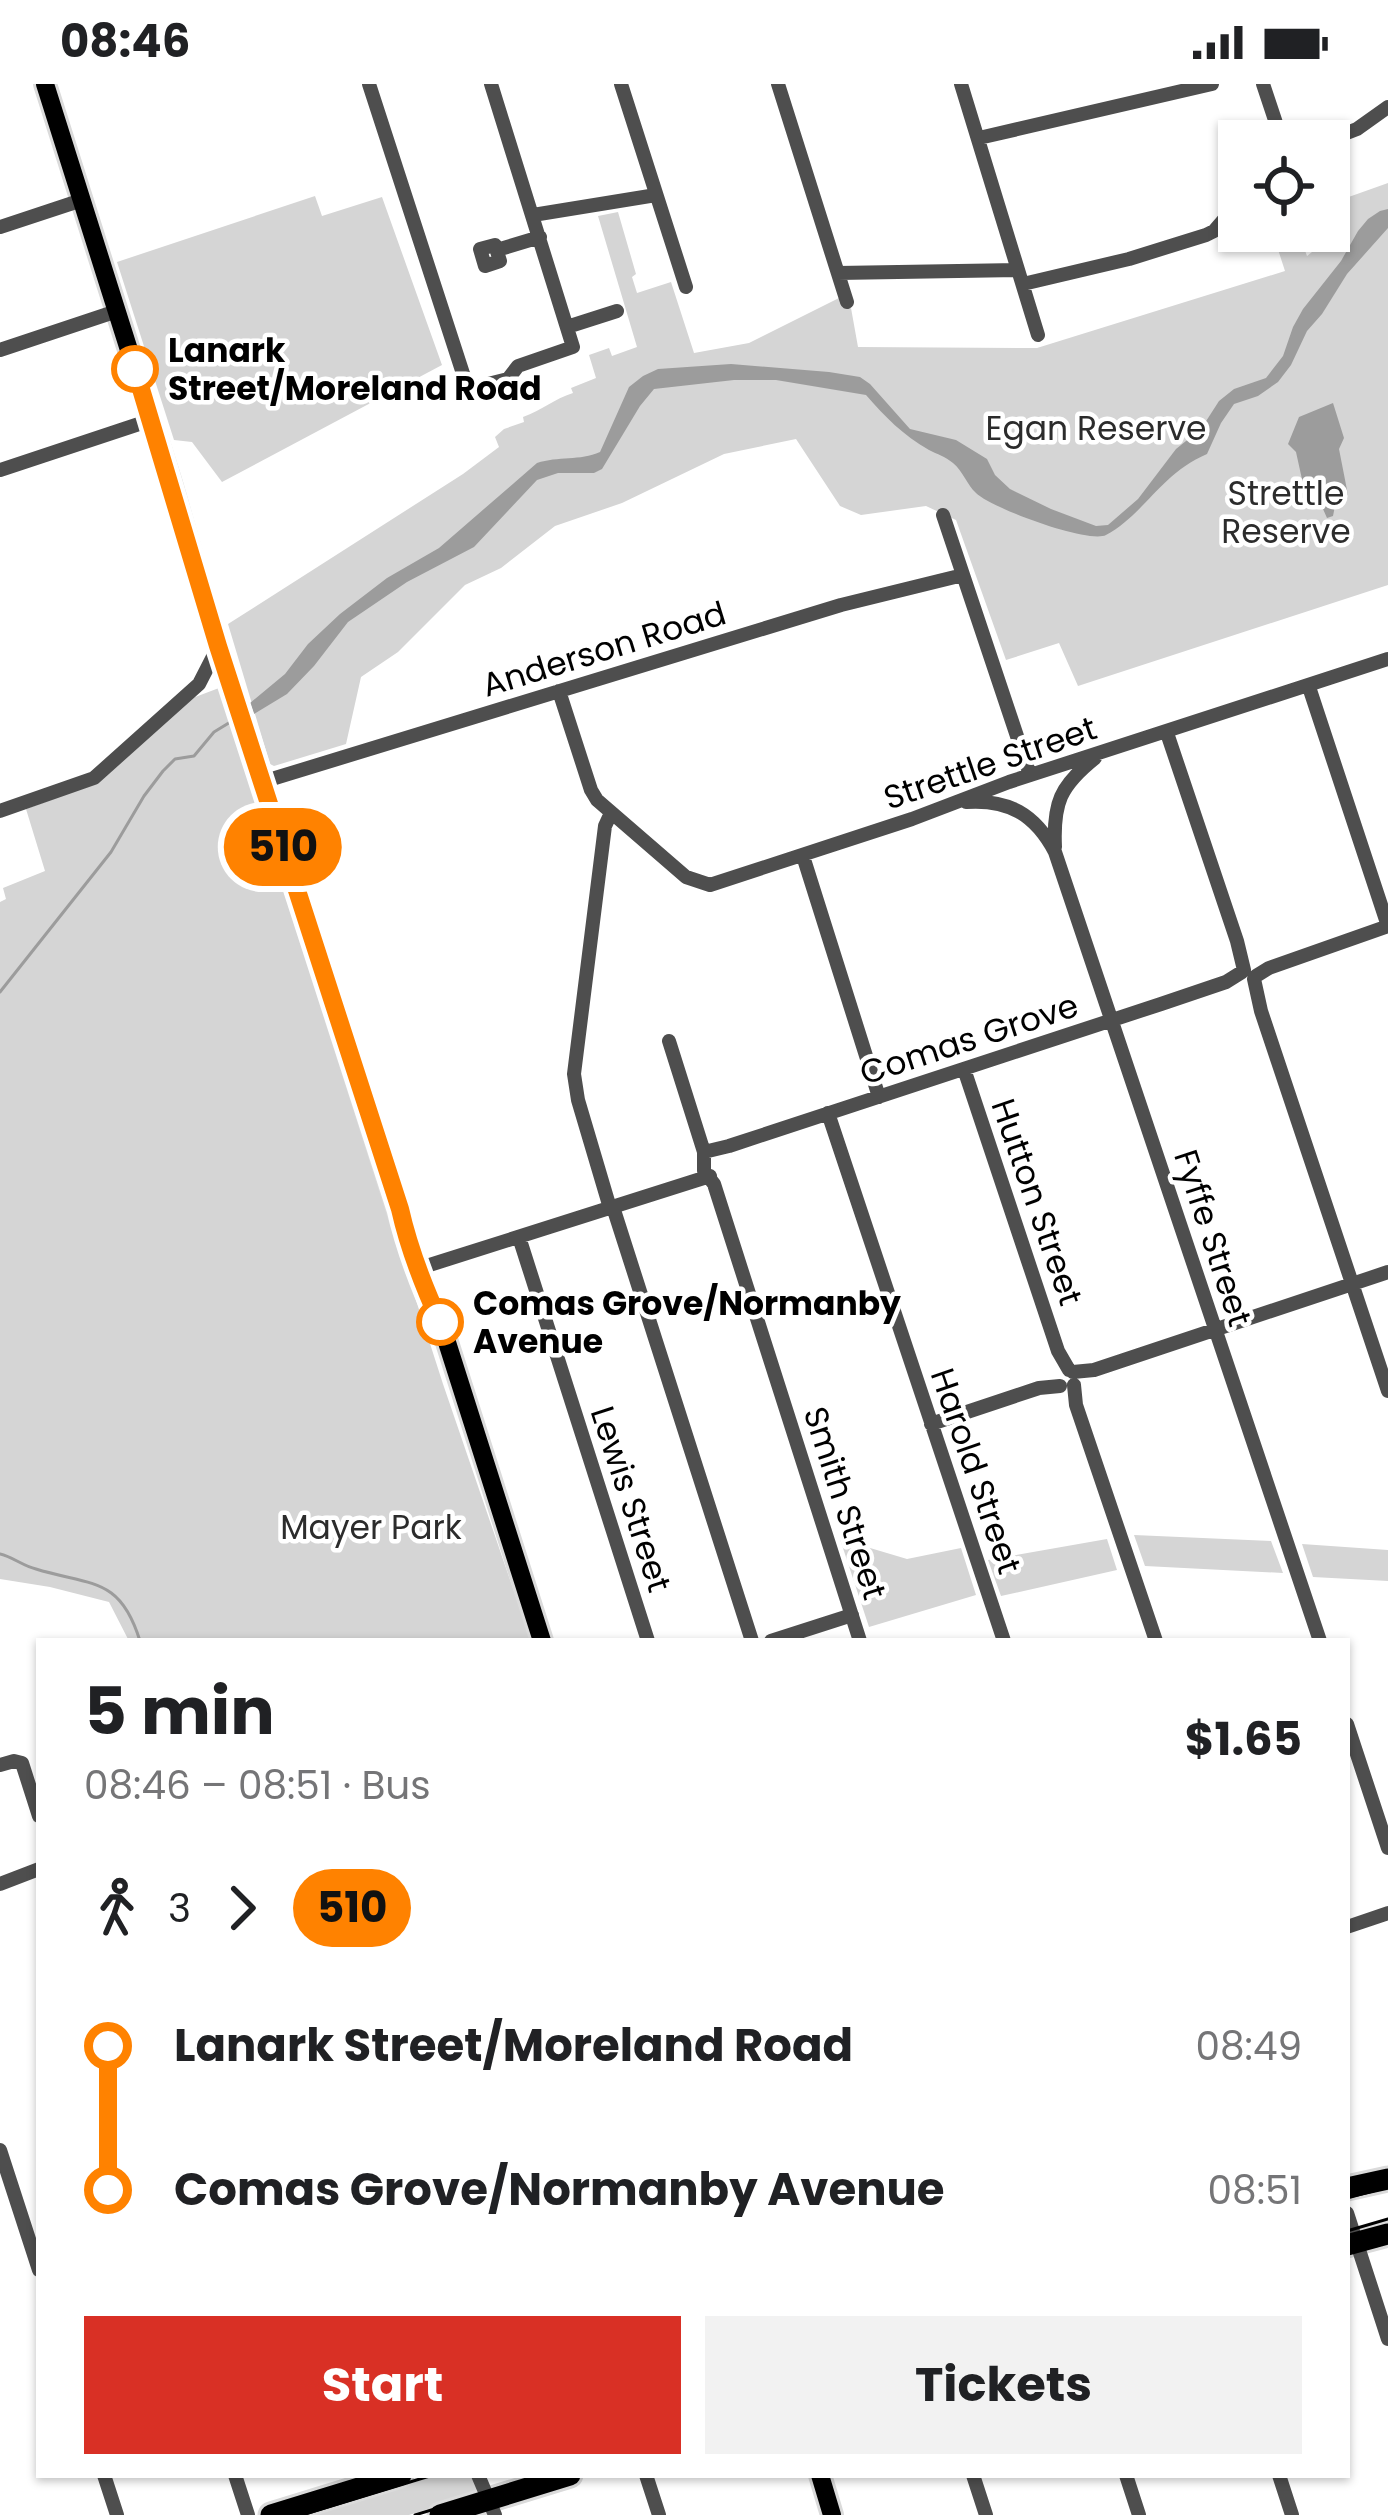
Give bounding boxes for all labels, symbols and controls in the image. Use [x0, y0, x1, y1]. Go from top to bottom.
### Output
text: 08:46 [60, 10, 190, 73]
map controls [1218, 120, 1350, 252]
button: locate [1218, 120, 1350, 252]
place label: Lanark Street/Moreland Road [168, 327, 542, 412]
marker: Lanark Street/Moreland Road [113, 347, 157, 391]
park label: Egan Reserve [986, 405, 1206, 452]
park label: Strettle Reserve [1221, 470, 1351, 555]
street label: Anderson Road [476, 590, 732, 708]
street label: Strettle Street [877, 705, 1103, 821]
line badge: 510 [214, 808, 352, 886]
text: 510 [248, 817, 318, 876]
street label: Comas Grove [854, 982, 1084, 1096]
street label: Hutton Street [980, 1092, 1094, 1312]
street label: Fyffe Street [1162, 1144, 1264, 1332]
place label: Comas Grove/Normanby Avenue [473, 1280, 901, 1365]
marker: Comas Grove/Normanby Avenue [418, 1300, 462, 1344]
street label: Harold Street [919, 1362, 1033, 1580]
street label: Lewis Street [579, 1400, 683, 1598]
street label: Smith Street [792, 1401, 898, 1605]
park label: Mayer Park [280, 1504, 462, 1551]
text: 5 min [84, 1665, 275, 1757]
text: $1.65 [1185, 1708, 1302, 1771]
text: 08:46 – 08:51 · Bus [84, 1758, 431, 1813]
icon: walk [84, 1875, 150, 1941]
icon: forward [209, 1875, 275, 1941]
text: 510 [317, 1878, 387, 1937]
text: 3 [168, 1881, 191, 1936]
text: Lanark Street/Moreland Road [174, 2014, 853, 2077]
text: 08:49 [1195, 2019, 1302, 2074]
text: Comas Grove/Normanby Avenue [174, 2158, 945, 2221]
text: 08:51 [1208, 2163, 1302, 2218]
button: Start [84, 2316, 681, 2454]
button: Tickets [705, 2316, 1302, 2454]

